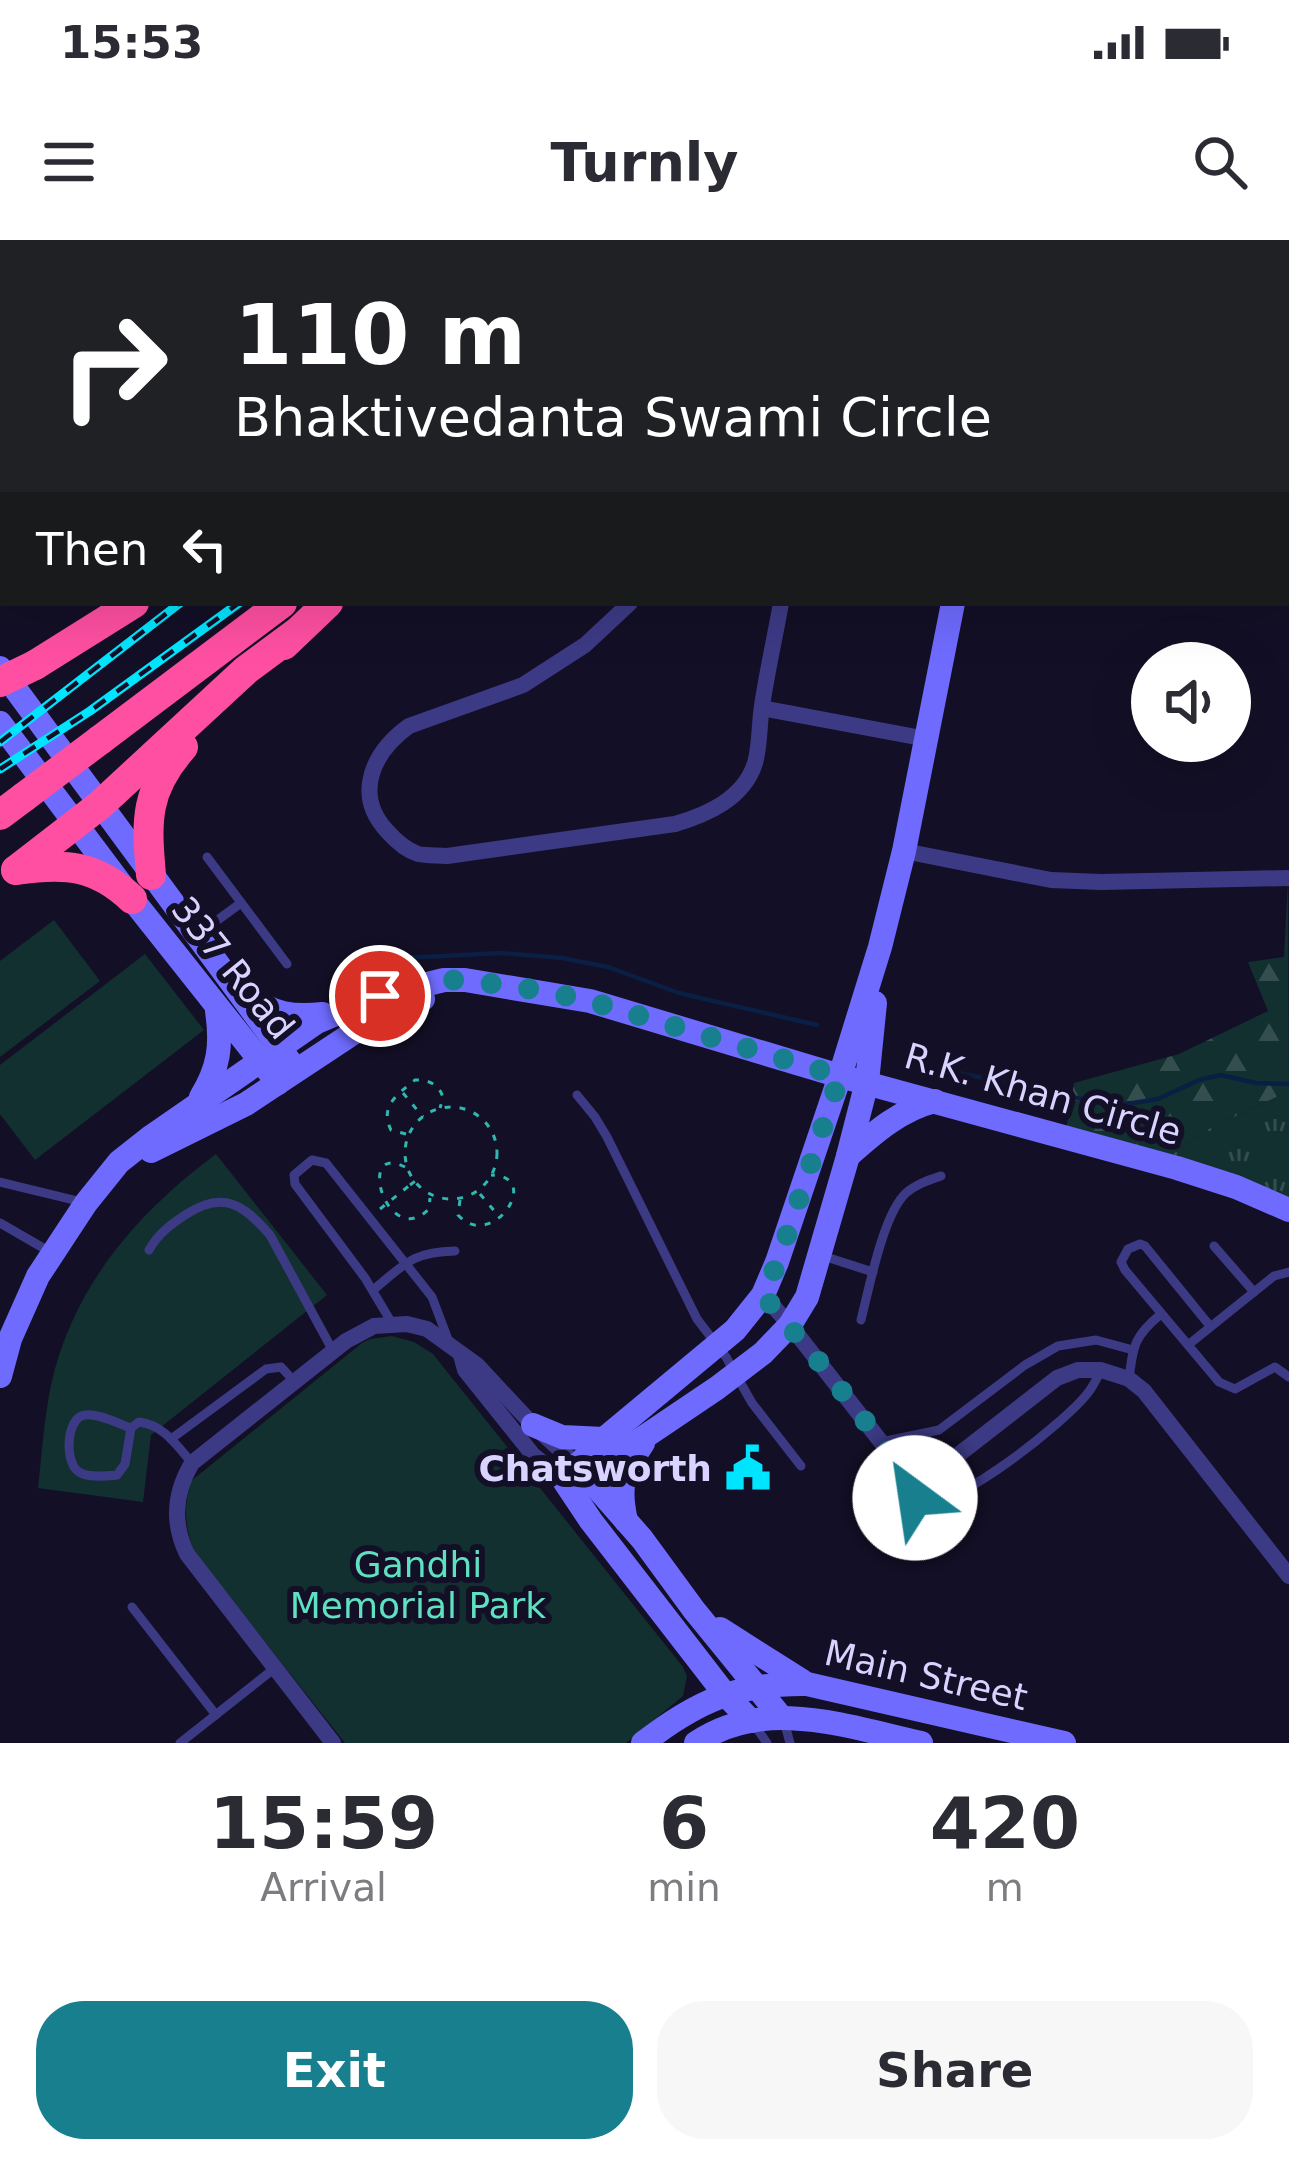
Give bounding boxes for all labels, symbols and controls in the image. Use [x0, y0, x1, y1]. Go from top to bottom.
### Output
text: 15:53 [60, 16, 203, 69]
icon: menu [36, 129, 102, 195]
icon: search [1187, 129, 1253, 195]
text: Turnly [550, 131, 739, 194]
text: 110 m [234, 286, 526, 384]
icon: right [36, 288, 192, 444]
text: Bhaktivedanta Swami Circle [234, 386, 992, 449]
icon: left [172, 516, 238, 582]
text: Then [36, 523, 148, 576]
map controls [1131, 642, 1251, 762]
button: sound [1131, 642, 1251, 762]
street label: 337 Road [163, 889, 303, 1047]
pin [329, 945, 431, 1047]
icon: arrive [347, 963, 413, 1029]
street label: R.K. Khan Circle [900, 1035, 1186, 1153]
position arrow [852, 1435, 978, 1561]
public building icon: Chatsworth [723, 1443, 773, 1493]
place label: Chatsworth [478, 1448, 712, 1489]
park label: Gandhi Memorial Park [290, 1544, 546, 1626]
street label: Main Street [821, 1632, 1031, 1718]
text: 15:59 [209, 1781, 438, 1865]
text: 6 [659, 1781, 709, 1865]
text: 420 [930, 1781, 1080, 1865]
text: Arrival [260, 1865, 387, 1910]
text: min [647, 1865, 721, 1910]
text: m [986, 1865, 1024, 1910]
button: Exit [36, 2001, 633, 2139]
button: Share [657, 2001, 1253, 2139]

